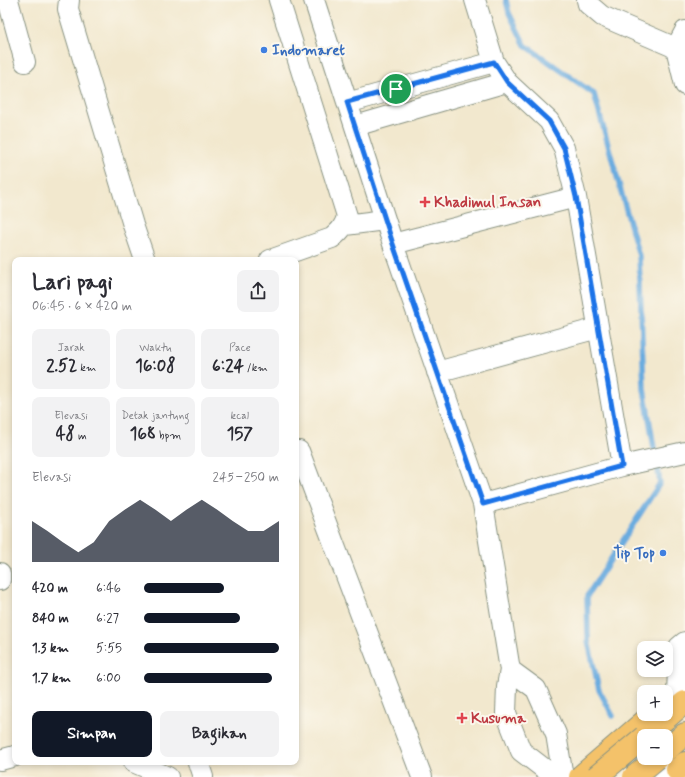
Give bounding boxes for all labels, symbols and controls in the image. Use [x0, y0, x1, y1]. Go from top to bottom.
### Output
place label: Indomaret [272, 41, 345, 61]
marker: Indomaret [259, 45, 269, 55]
pin [379, 72, 413, 106]
icon: arrive [385, 78, 407, 100]
place label: Khadimul Insan [434, 193, 541, 213]
marker: Khadimul Insan [419, 196, 431, 208]
text: Lari pagi [32, 269, 113, 297]
button: share [237, 270, 279, 312]
text: 06:45 · 6 × 420 m [32, 298, 132, 315]
text: Jarak [58, 341, 85, 355]
text: Waktu [139, 341, 172, 355]
text: Pace [229, 341, 251, 355]
text: 2.52 [46, 355, 77, 377]
text: 16:08 [135, 355, 176, 377]
text: 6:24 [212, 355, 244, 377]
text: km [77, 361, 96, 375]
text: /km [244, 361, 268, 375]
text: Elevasi [55, 409, 88, 423]
text: Detak jantung [122, 409, 189, 423]
text: kcal [231, 409, 249, 423]
text: 48 [56, 423, 75, 445]
text: 168 [130, 423, 156, 445]
text: 157 [227, 423, 253, 445]
text: m [75, 429, 87, 443]
text: bpm [156, 429, 181, 443]
text: Elevasi [32, 469, 71, 486]
text: 245–250 m [213, 469, 279, 486]
place label: Tip Top [613, 544, 655, 564]
marker: Tip Top [658, 548, 668, 558]
text: 420 m [32, 580, 68, 597]
text: 6:46 [96, 580, 121, 597]
text: 840 m [32, 610, 69, 627]
text: 6:27 [96, 610, 119, 627]
text: 1.3 km [32, 640, 69, 657]
text: 5:55 [96, 640, 122, 657]
map controls [637, 641, 673, 765]
button: layers [637, 641, 673, 677]
text: 1.7 km [32, 670, 71, 687]
text: 6:00 [96, 670, 121, 687]
button: + [637, 685, 673, 721]
place label: Kusuma [471, 709, 527, 729]
button: Simpan [32, 711, 152, 757]
button: Bagikan [160, 711, 279, 757]
marker: Kusuma [456, 712, 468, 724]
button: − [637, 729, 673, 765]

